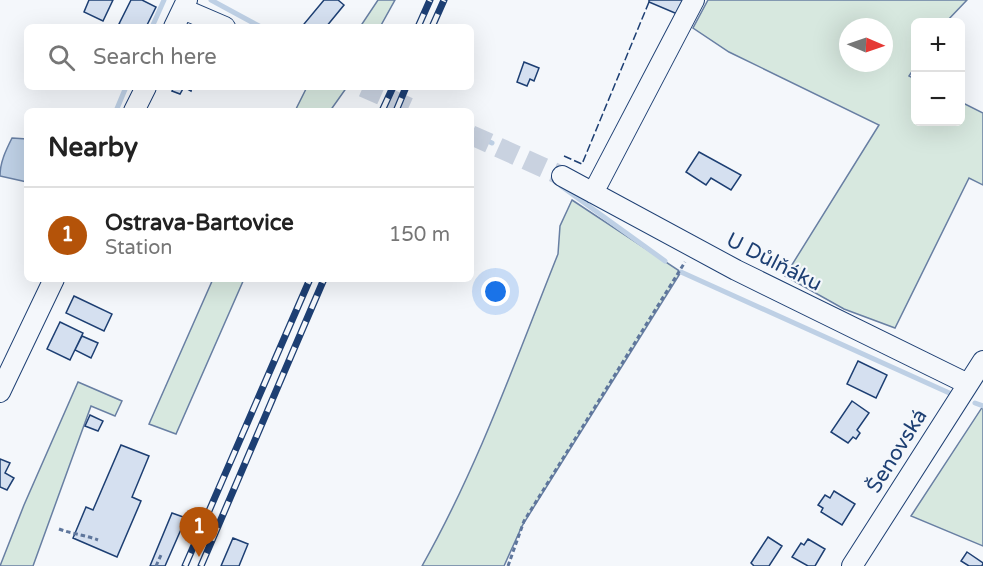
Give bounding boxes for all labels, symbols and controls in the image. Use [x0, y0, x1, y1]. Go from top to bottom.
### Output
north arrow [839, 18, 893, 72]
map controls [911, 18, 965, 126]
button: + [911, 18, 965, 72]
search box [24, 24, 474, 90]
icon: search [45, 41, 78, 74]
text: Search here [93, 44, 217, 70]
button: − [911, 72, 965, 126]
text: Nearby [48, 132, 138, 163]
text: Ostrava-Bartovice [105, 210, 294, 236]
text: 1 [61, 223, 74, 247]
text: 150 m [389, 223, 450, 247]
street label: U Důlňáku [722, 227, 826, 297]
text: Station [105, 236, 172, 260]
your location [481, 277, 510, 306]
street label: Šenovská [861, 404, 933, 498]
pin: 1 [180, 508, 218, 557]

